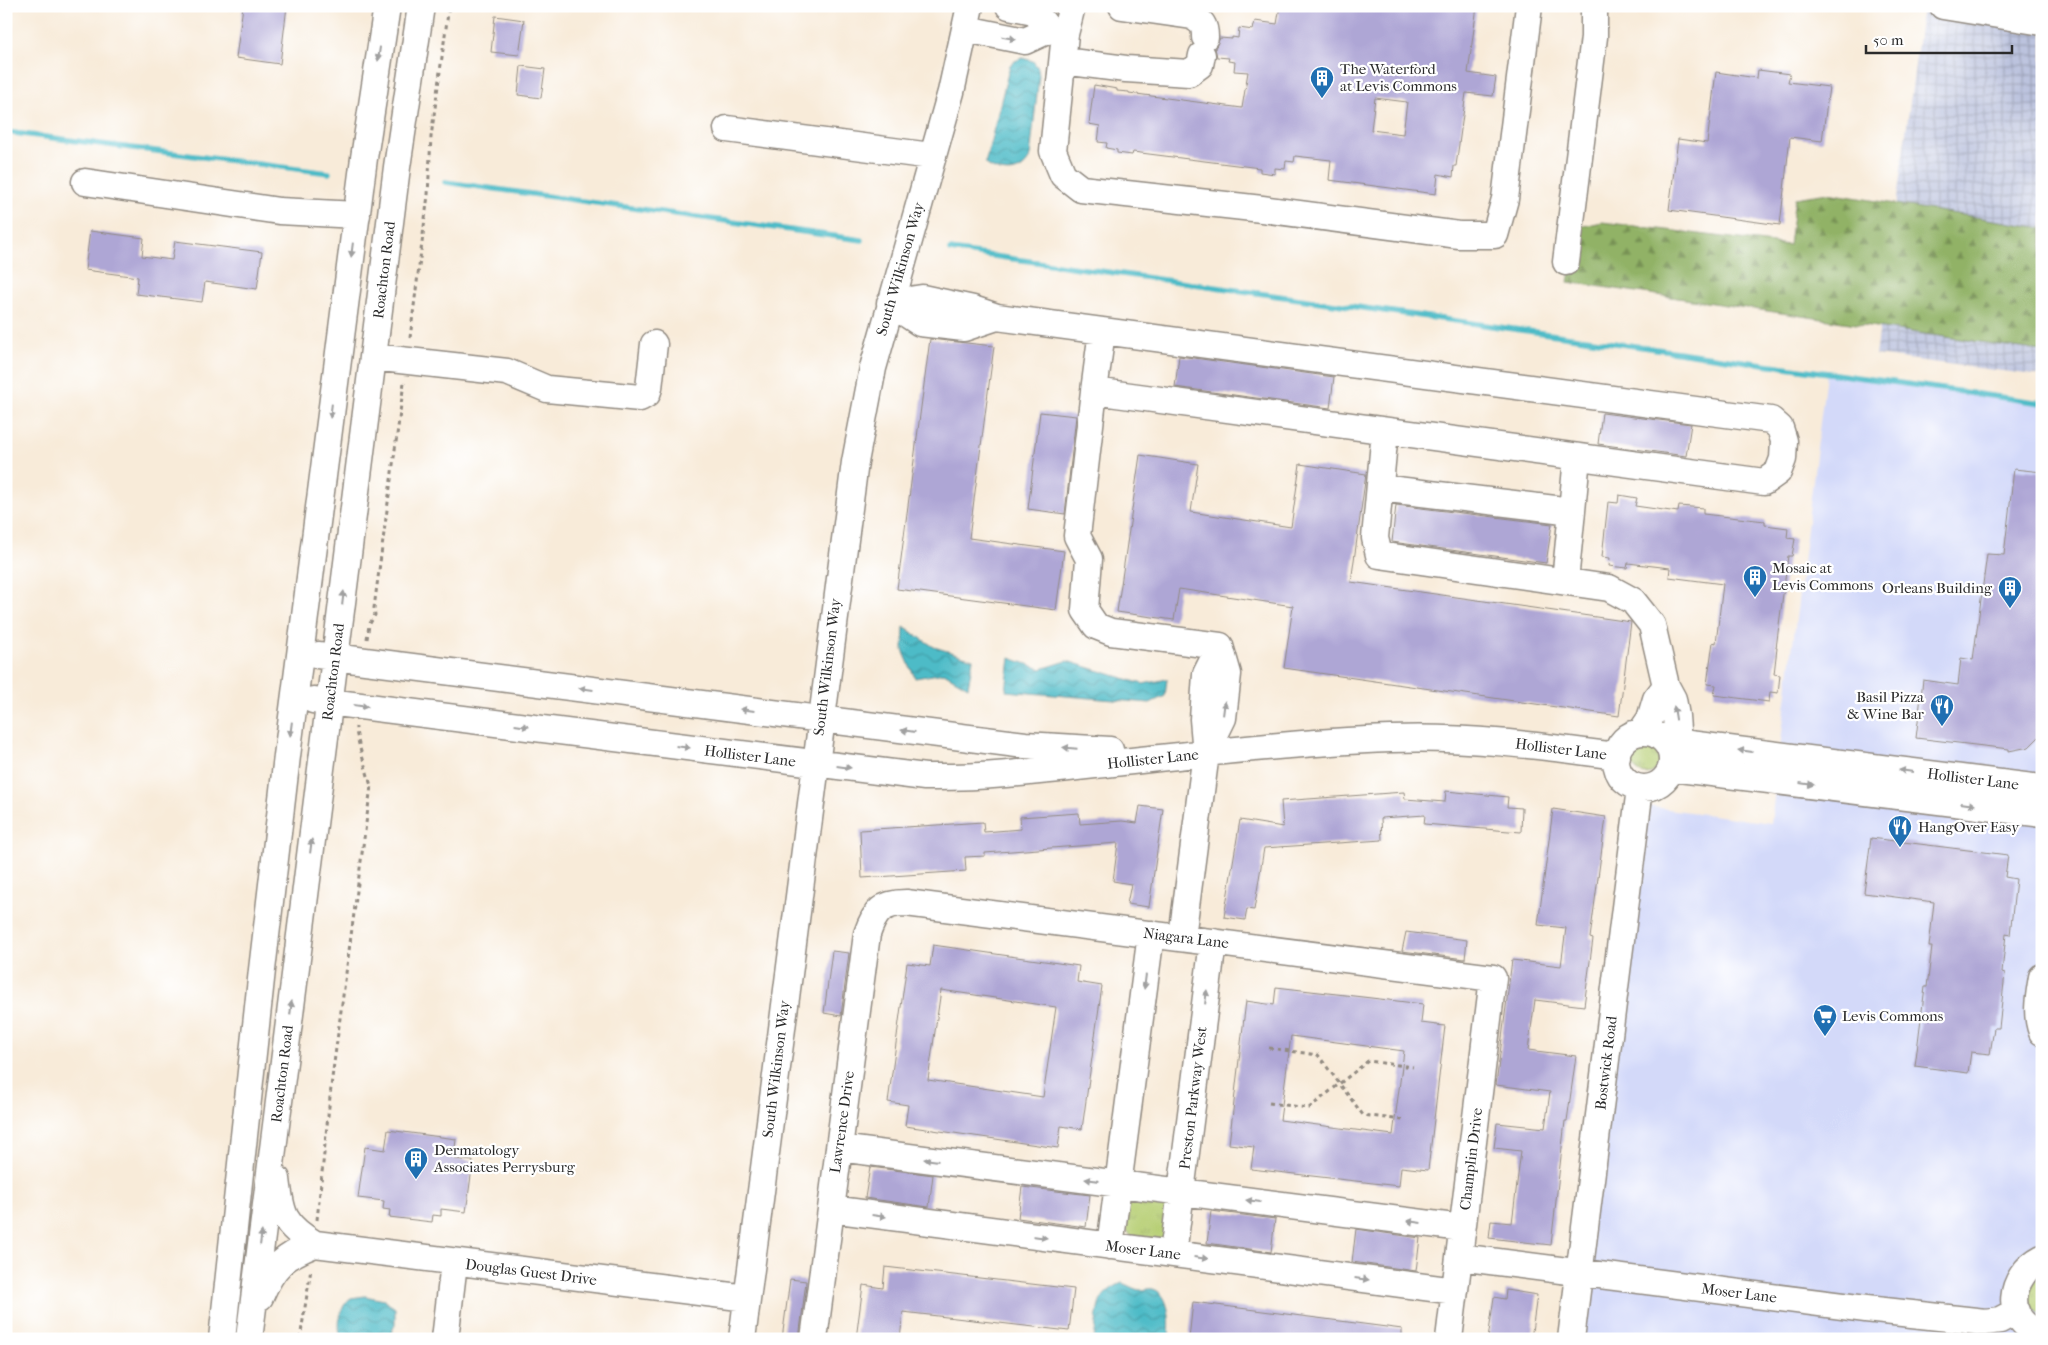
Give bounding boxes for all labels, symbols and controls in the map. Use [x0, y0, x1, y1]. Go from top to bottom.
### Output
scale bar [1866, 22, 2012, 54]
text: 50 m [1873, 31, 1904, 49]
one-way arrow [1001, 35, 1017, 43]
one-way arrow [375, 47, 383, 63]
place label: The Waterford at Levis Commons [1340, 60, 1457, 95]
building icon: The Waterford at Levis Commons [1309, 65, 1335, 99]
street label: South Wilkinson Way [872, 199, 928, 338]
street label: Roachton Road [369, 219, 399, 320]
one-way arrow [348, 242, 356, 258]
one-way arrow [327, 404, 335, 420]
place label: Mosaic at Levis Commons [1772, 559, 1874, 594]
building icon: Mosaic at Levis Commons [1742, 564, 1768, 598]
building icon: Orleans Building [1997, 575, 2023, 609]
place label: Orleans Building [1882, 579, 1993, 597]
one-way arrow [339, 590, 347, 606]
street label: South Wilkinson Way [810, 596, 844, 737]
street label: Roachton Road [318, 621, 348, 722]
one-way arrow [578, 685, 594, 693]
place label: Basil Pizza & Wine Bar [1847, 688, 1925, 723]
restaurant icon: Basil Pizza & Wine Bar [1929, 693, 1955, 727]
one-way arrow [1220, 700, 1228, 716]
one-way arrow [353, 702, 369, 710]
one-way arrow [1671, 705, 1679, 721]
one-way arrow [739, 706, 755, 714]
one-way arrow [287, 721, 295, 737]
one-way arrow [514, 722, 530, 730]
one-way arrow [900, 726, 916, 734]
street label: Hollister Lane [1514, 734, 1608, 764]
street label: Hollister Lane [703, 741, 797, 771]
one-way arrow [675, 743, 691, 751]
one-way arrow [1061, 744, 1077, 752]
street label: Hollister Lane [1106, 745, 1200, 773]
one-way arrow [1737, 747, 1753, 755]
one-way arrow [836, 764, 852, 772]
street label: Hollister Lane [1926, 764, 2020, 794]
one-way arrow [1898, 767, 1914, 775]
one-way arrow [1799, 780, 1815, 788]
one-way arrow [1960, 800, 1976, 808]
restaurant icon: HangOver Easy [1887, 814, 1913, 848]
place label: HangOver Easy [1918, 818, 2020, 836]
one-way arrow [307, 838, 315, 854]
street label: Niagara Lane [1142, 924, 1230, 952]
one-way arrow [1141, 974, 1149, 990]
one-way arrow [1202, 989, 1210, 1005]
street label: South Wilkinson Way [759, 998, 793, 1139]
one-way arrow [287, 999, 295, 1015]
supermarket icon: Levis Commons [1812, 1003, 1838, 1037]
place label: Levis Commons [1842, 1007, 1944, 1025]
street label: Bostwick Road [1591, 1014, 1621, 1111]
street label: Roachton Road [267, 1023, 297, 1124]
street label: Preston Parkway West [1175, 1025, 1211, 1170]
street label: Lawrence Drive [826, 1069, 858, 1174]
street label: Champlin Drive [1456, 1106, 1486, 1211]
place label: Dermatology Associates Perrysburg [433, 1141, 576, 1176]
building icon: Dermatology Associates Perrysburg [403, 1146, 429, 1180]
one-way arrow [922, 1155, 938, 1163]
one-way arrow [1083, 1176, 1099, 1184]
one-way arrow [1245, 1197, 1261, 1205]
one-way arrow [871, 1212, 887, 1220]
one-way arrow [1406, 1218, 1422, 1226]
one-way arrow [258, 1230, 266, 1246]
one-way arrow [1033, 1233, 1049, 1241]
street label: Moser Lane [1104, 1236, 1182, 1264]
one-way arrow [1194, 1254, 1210, 1262]
street label: Douglas Guest Drive [464, 1255, 598, 1289]
one-way arrow [1355, 1275, 1371, 1283]
street label: Moser Lane [1700, 1279, 1778, 1307]

